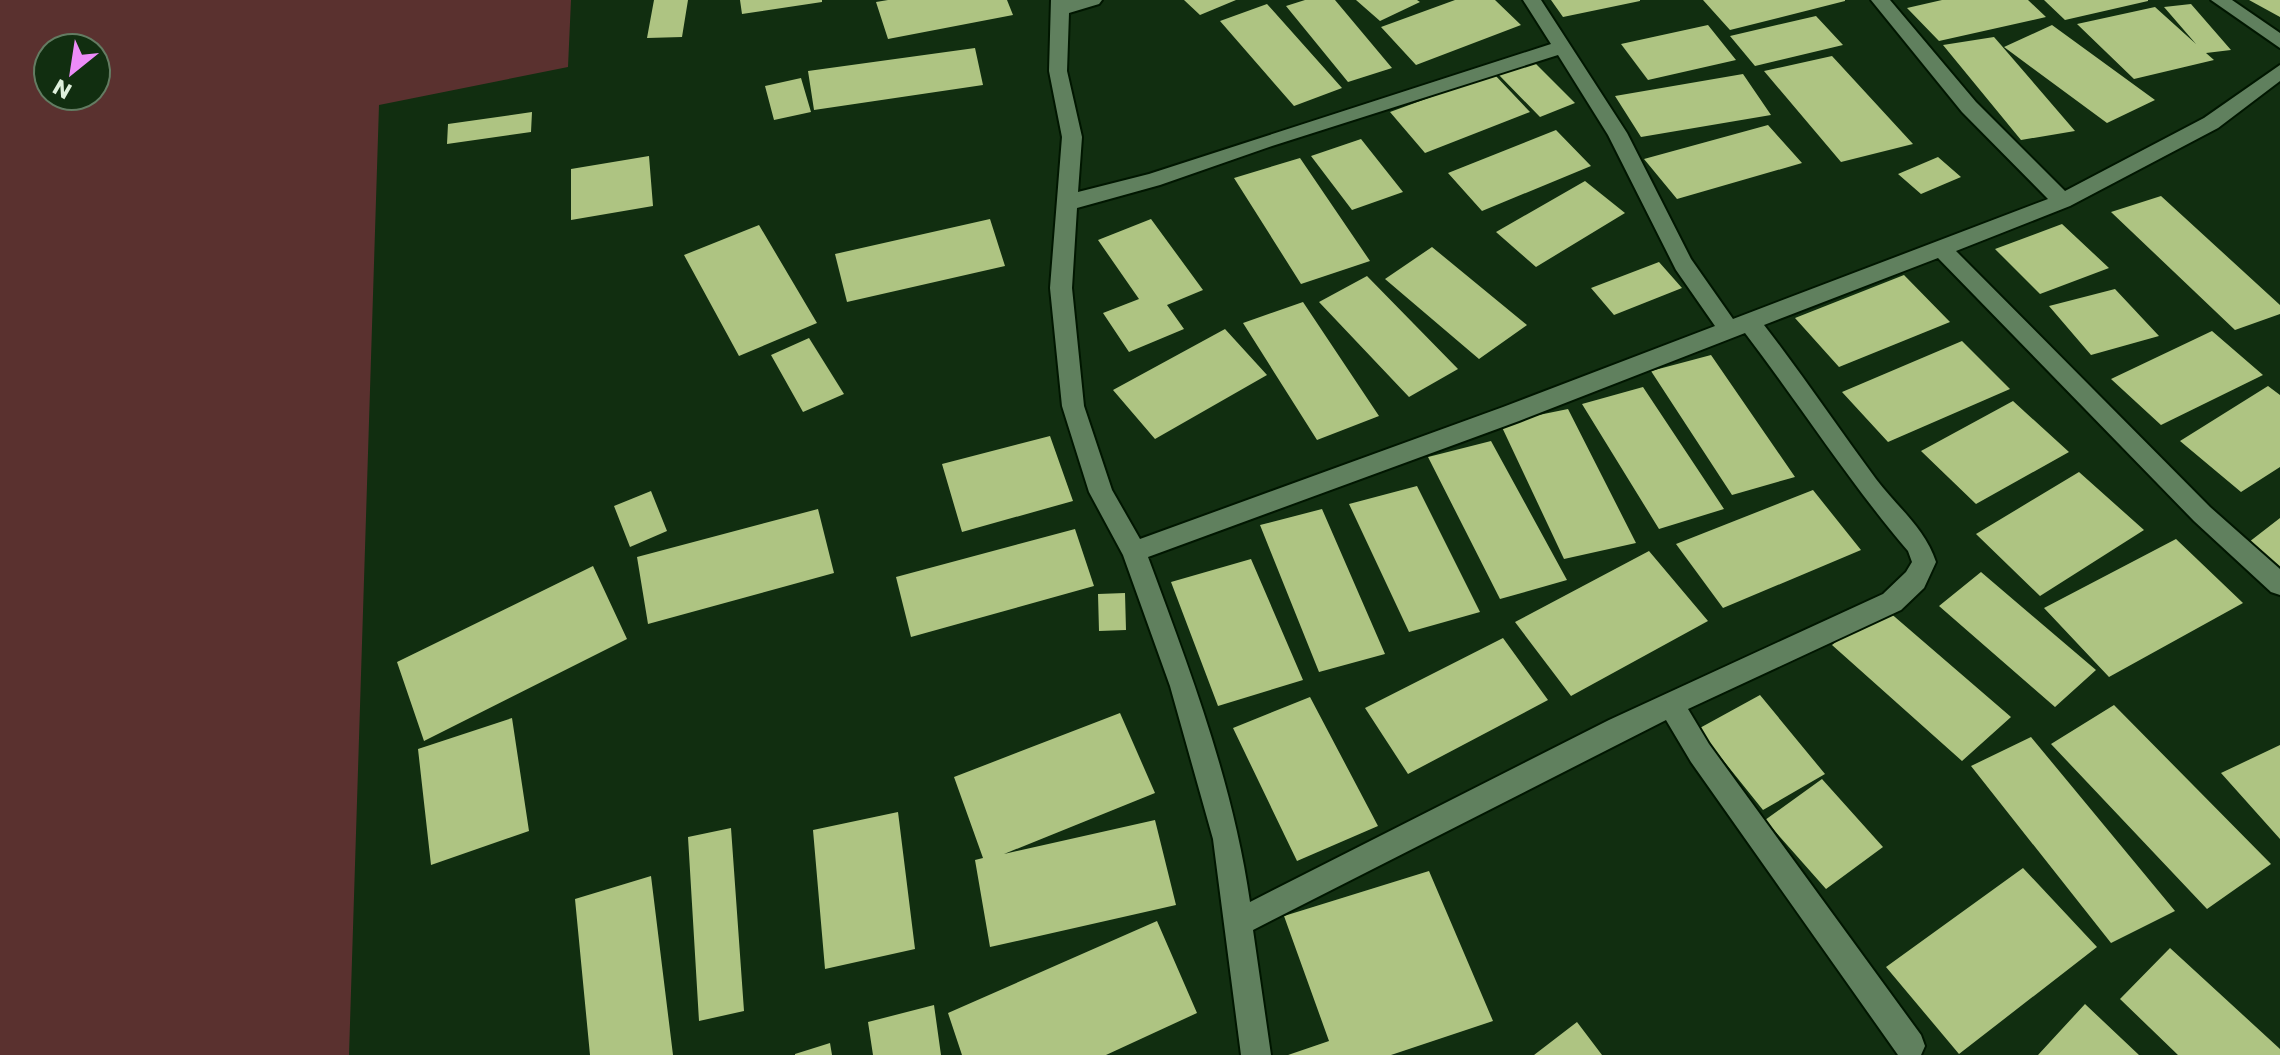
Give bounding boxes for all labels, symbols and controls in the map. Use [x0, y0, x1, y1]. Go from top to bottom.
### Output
north arrow [32, 32, 112, 112]
text: N [47, 71, 77, 106]

